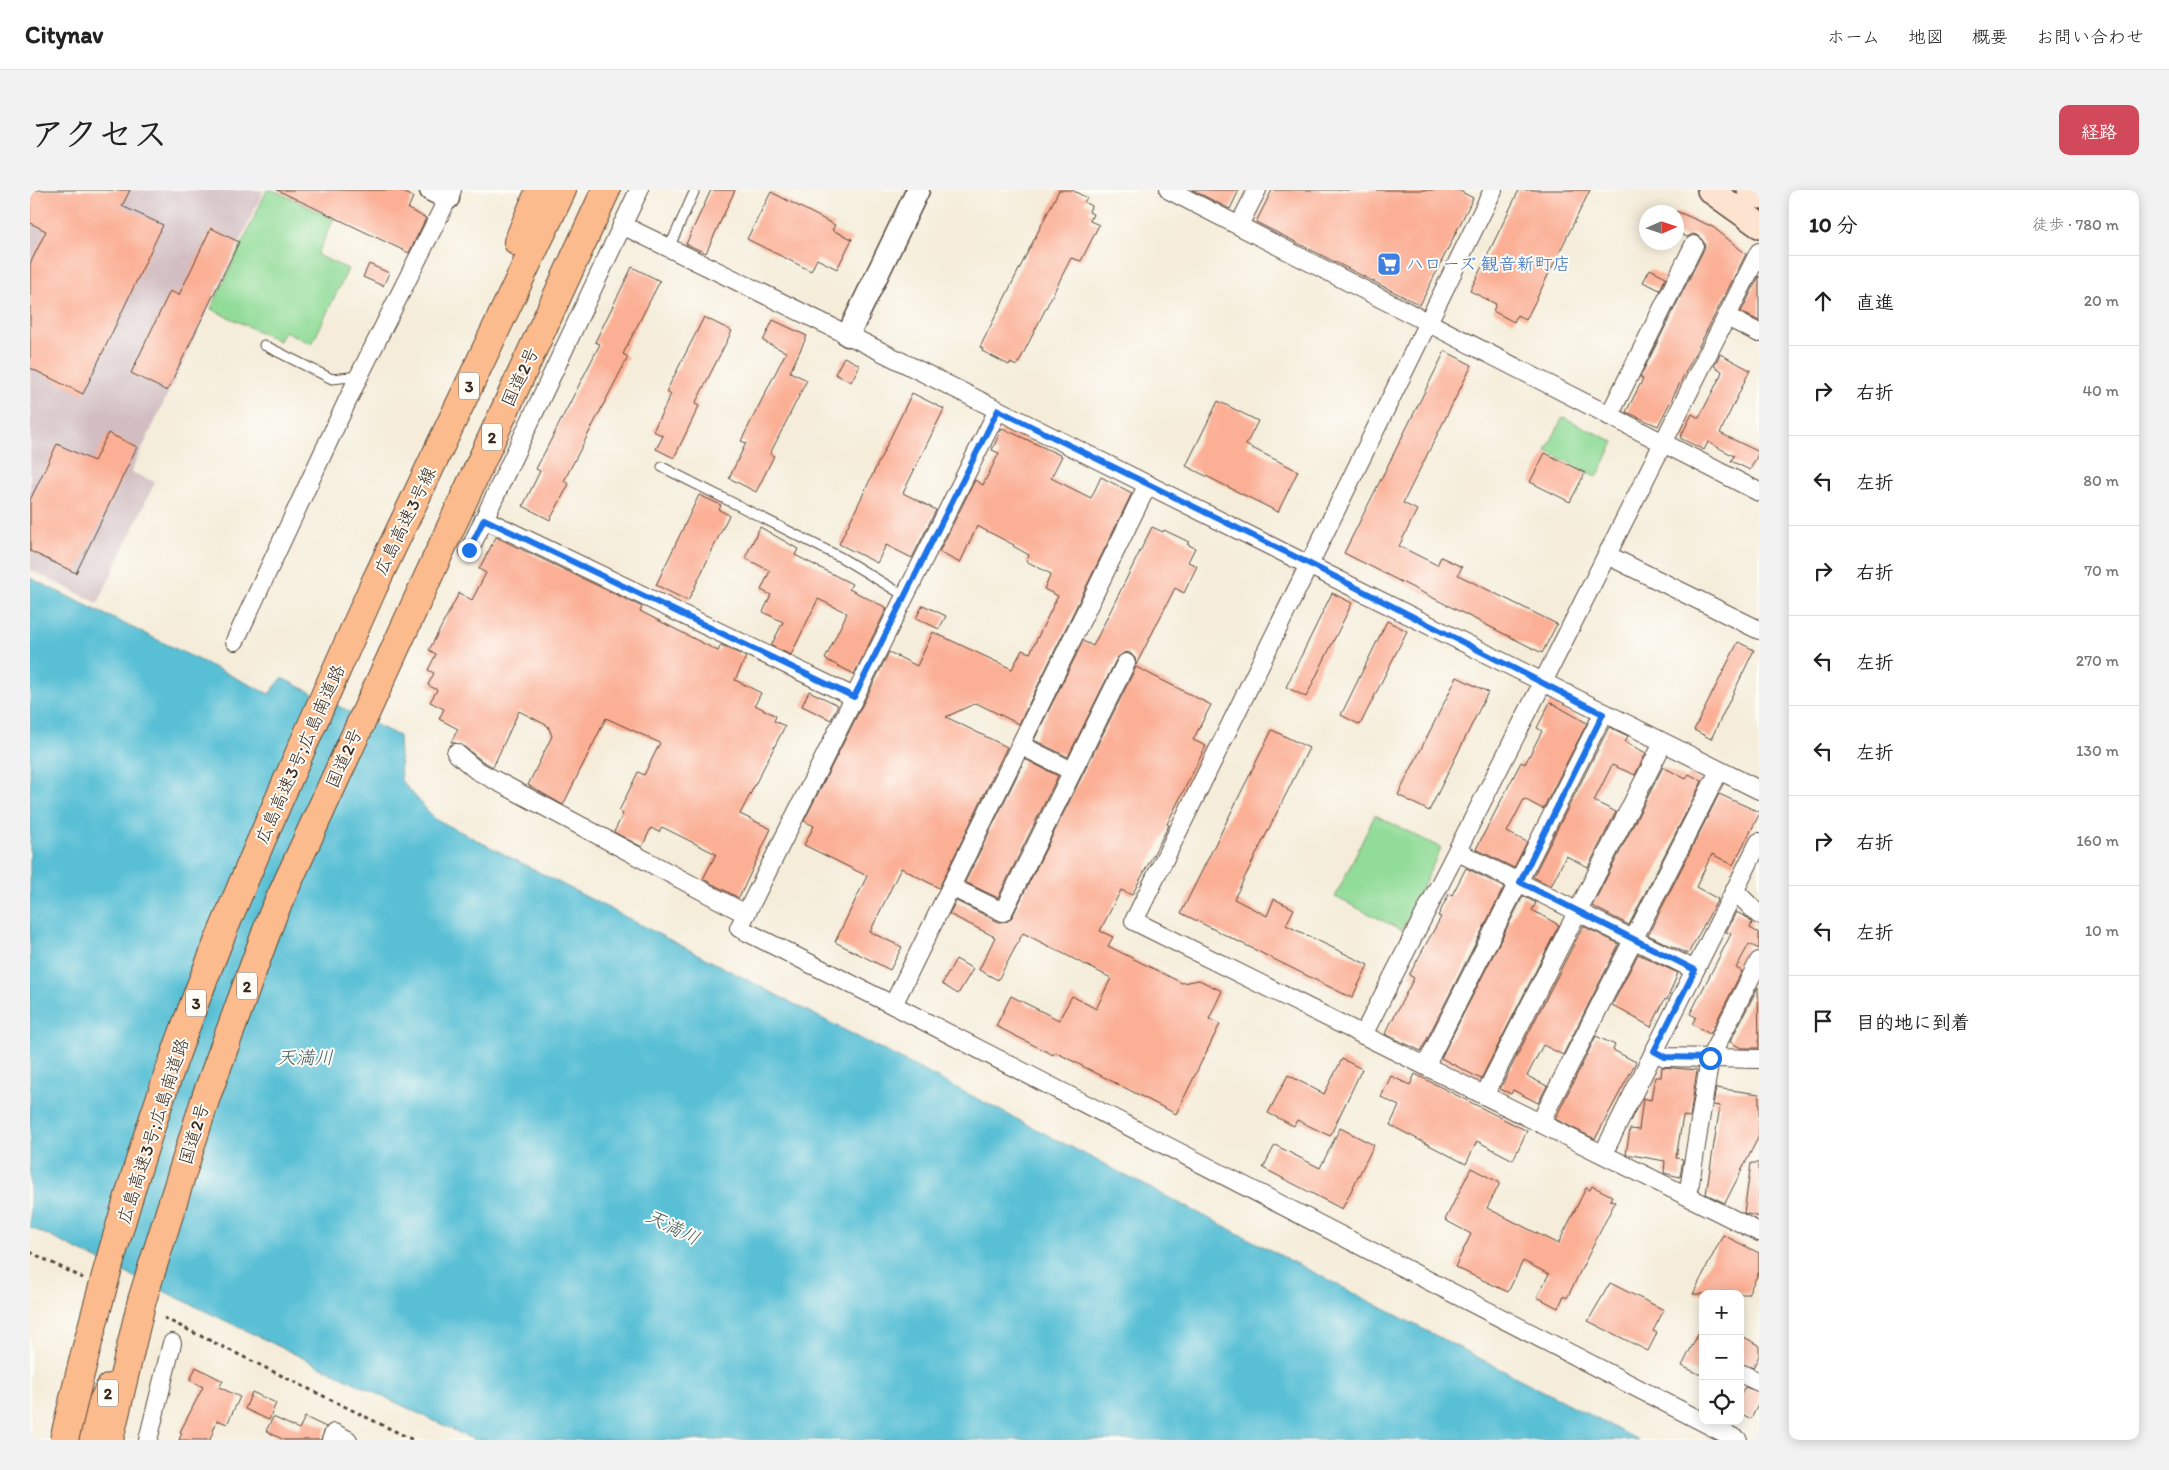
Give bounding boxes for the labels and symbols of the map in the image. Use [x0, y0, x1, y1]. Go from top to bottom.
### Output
north arrow [1639, 205, 1684, 250]
supermarket icon: ハローズ 観音新町店 [1376, 251, 1402, 277]
place label: ハローズ 観音新町店 [1406, 253, 1571, 275]
street label: 国道2号 [497, 344, 543, 410]
road number: 3 [459, 372, 479, 400]
road number: 2 [482, 423, 502, 450]
street label: 広島高速3号線 [369, 463, 441, 579]
route end [458, 539, 481, 562]
street label: 広島高速3号;広島南道路 [250, 661, 350, 847]
street label: 国道2号 [321, 725, 367, 791]
road number: 2 [237, 972, 257, 999]
road number: 3 [186, 990, 206, 1016]
street label: 広島高速3号;広島南道路 [113, 1035, 193, 1227]
water label: 天満川 [276, 1046, 334, 1069]
route start [1699, 1047, 1722, 1070]
street label: 国道2号 [174, 1100, 214, 1168]
water label: 天満川 [642, 1204, 704, 1250]
road number: 2 [98, 1380, 118, 1406]

